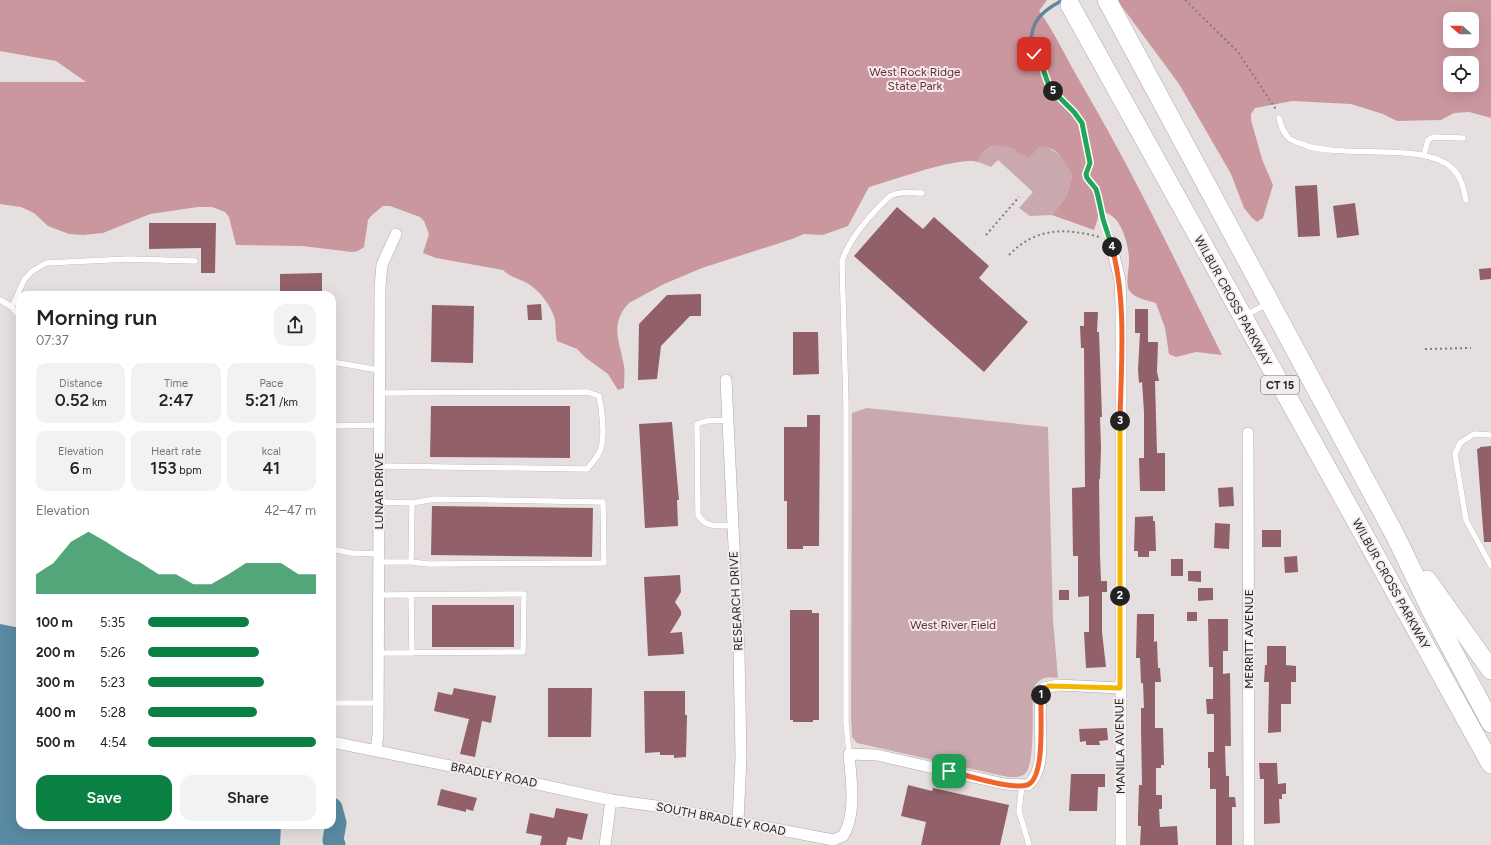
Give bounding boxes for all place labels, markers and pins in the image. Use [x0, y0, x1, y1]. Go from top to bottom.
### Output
pin [1017, 37, 1051, 71]
pin: 5 [1043, 81, 1063, 101]
pin: 4 [1102, 237, 1122, 257]
pin: 3 [1110, 411, 1130, 431]
pin: 2 [1110, 586, 1130, 606]
pin: 1 [1031, 685, 1051, 705]
pin [932, 754, 966, 788]

